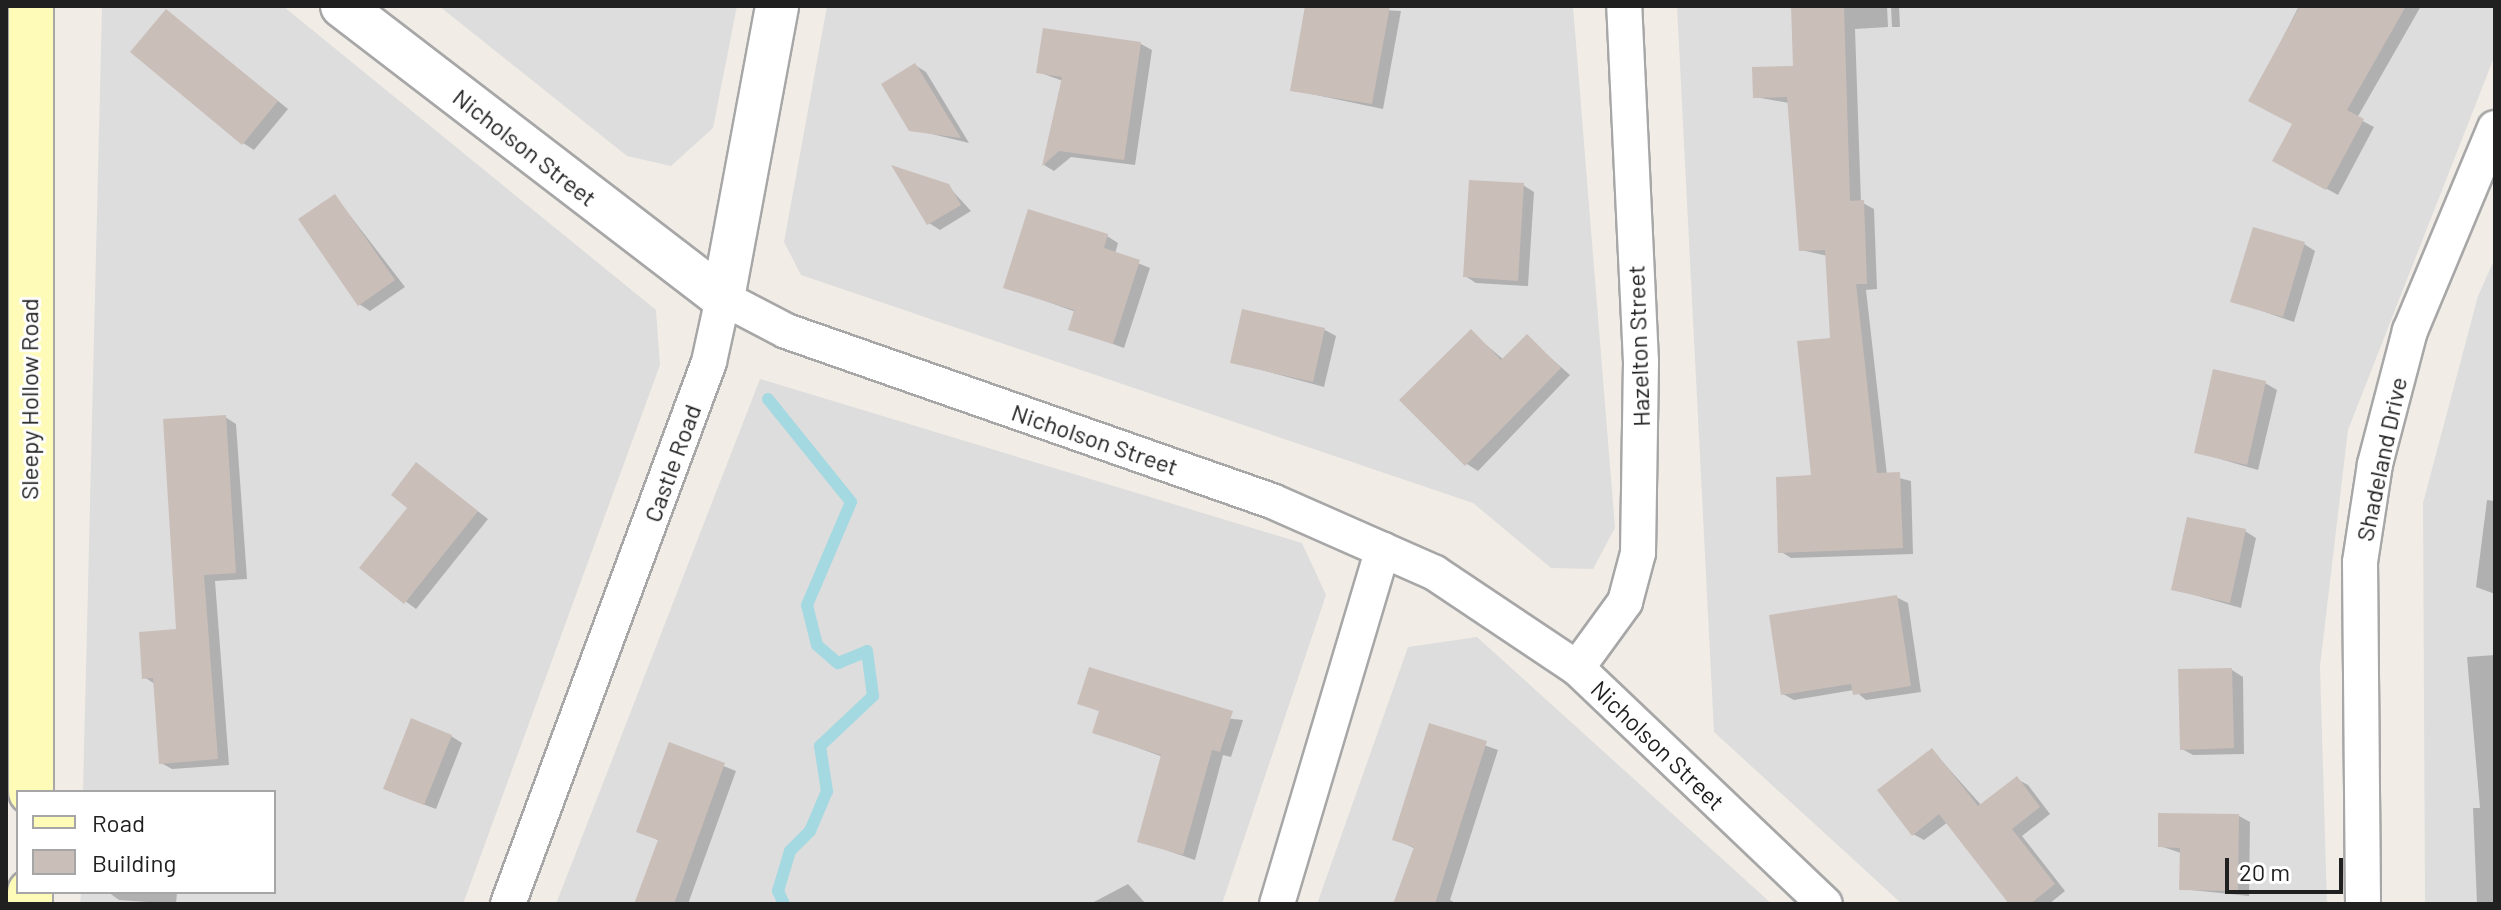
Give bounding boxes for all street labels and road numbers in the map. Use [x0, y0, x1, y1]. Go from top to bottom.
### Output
street label: Nicholson Street [448, 82, 602, 212]
street label: Hazelton Street [1621, 265, 1655, 427]
street label: Sleepy Hollow Road [15, 298, 43, 500]
street label: Shadeland Drive [2350, 374, 2412, 544]
street label: Nicholson Street [1008, 397, 1182, 481]
street label: Castle Road [637, 400, 707, 526]
street label: Nicholson Street [1585, 674, 1731, 816]

